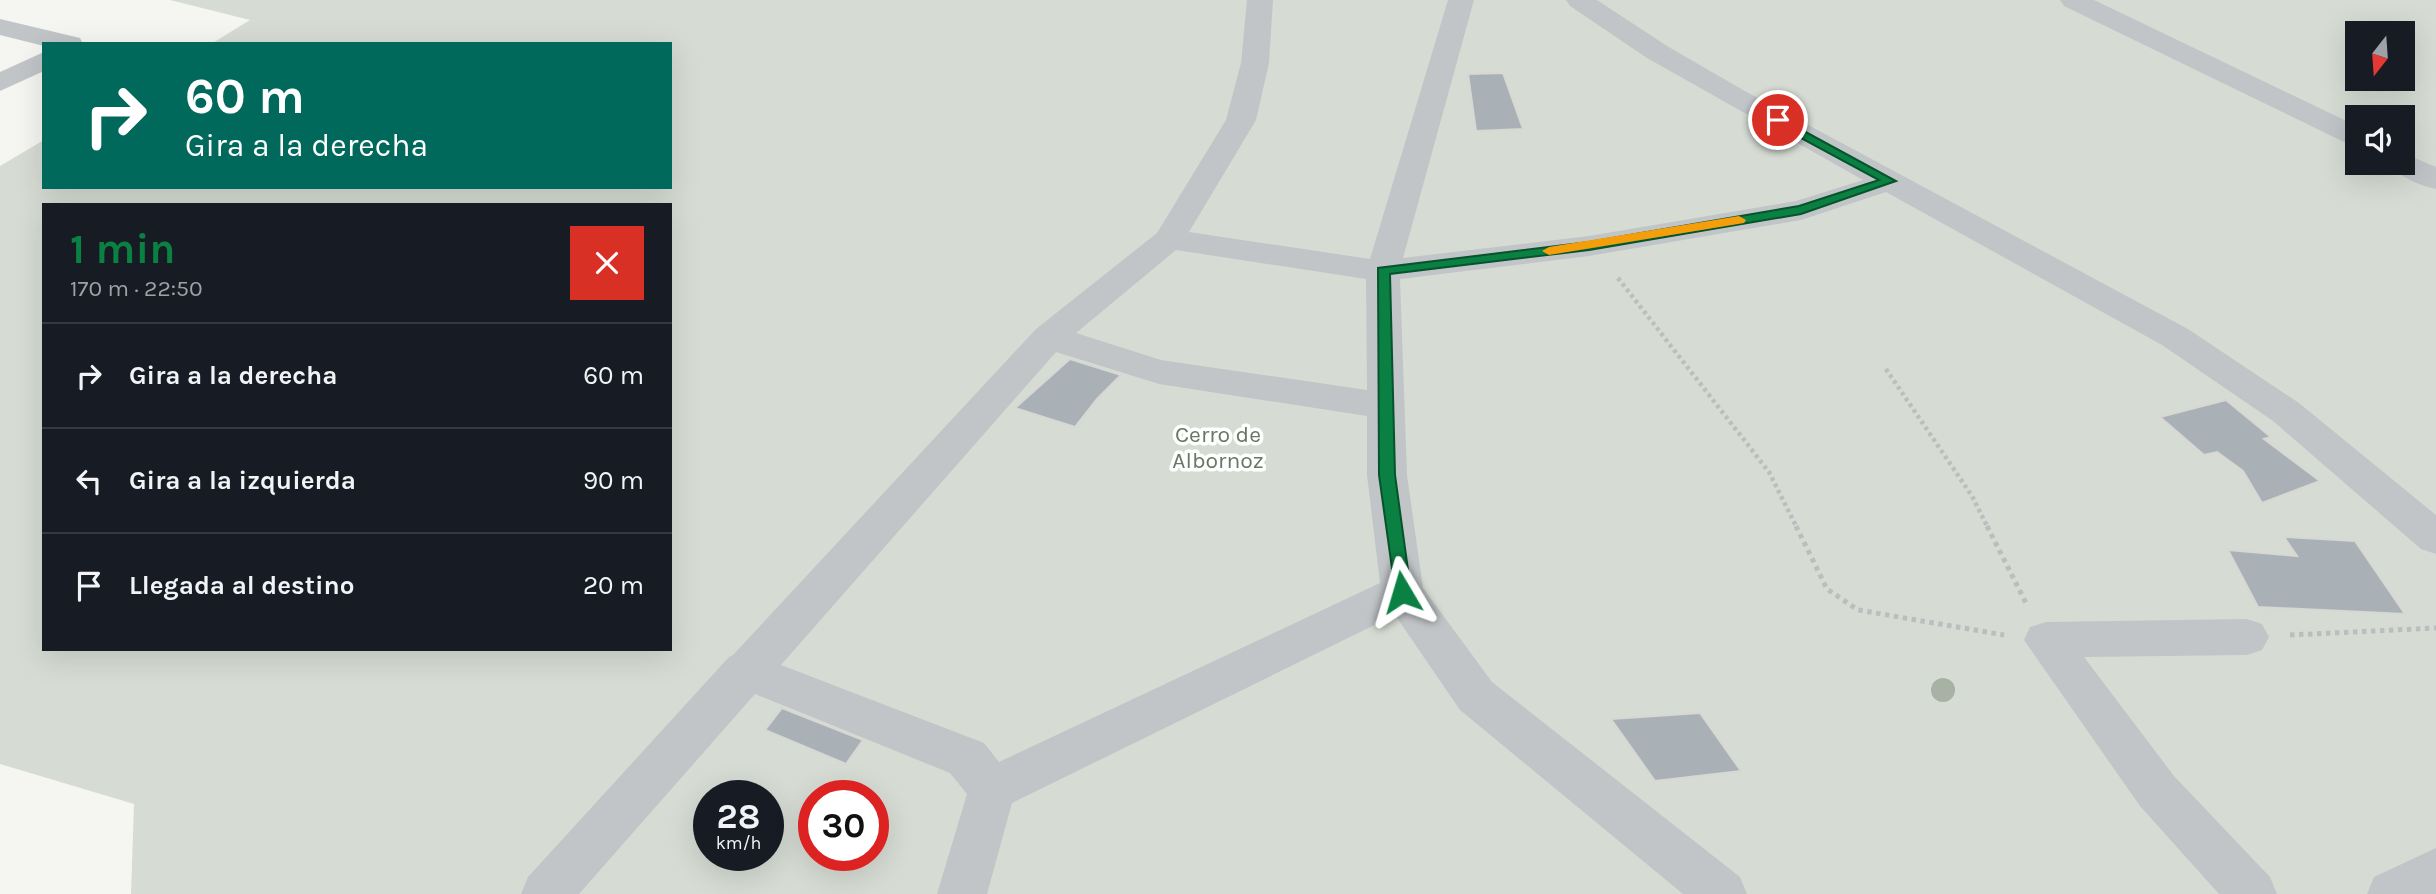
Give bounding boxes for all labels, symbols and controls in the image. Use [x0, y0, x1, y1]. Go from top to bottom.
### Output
north arrow [2345, 21, 2415, 91]
map controls [2345, 21, 2415, 175]
text: 60 m [185, 68, 305, 125]
icon: right [70, 70, 161, 161]
pin [1748, 90, 1808, 150]
icon: arrive [1759, 101, 1797, 139]
button: sound [2345, 105, 2415, 175]
text: Gira a la derecha [185, 127, 428, 164]
text: 1 min [70, 224, 175, 274]
button: close [570, 226, 644, 300]
text: 170 m · 22:50 [70, 275, 203, 302]
icon: right [70, 357, 108, 395]
text: Gira a la derecha [129, 360, 338, 391]
text: 60 m [583, 360, 644, 391]
park label: Cerro de Albornoz [1172, 421, 1264, 474]
icon: left [70, 462, 108, 500]
text: Gira a la izquierda [129, 465, 356, 496]
text: 90 m [583, 465, 644, 496]
position arrow [1365, 555, 1439, 629]
icon: arrive [70, 567, 108, 605]
text: Llegada al destino [129, 570, 355, 601]
text: 20 m [583, 570, 644, 601]
speed limit sign: 30 [798, 780, 889, 871]
text: 28 [717, 796, 760, 837]
text: km/h [716, 832, 761, 854]

